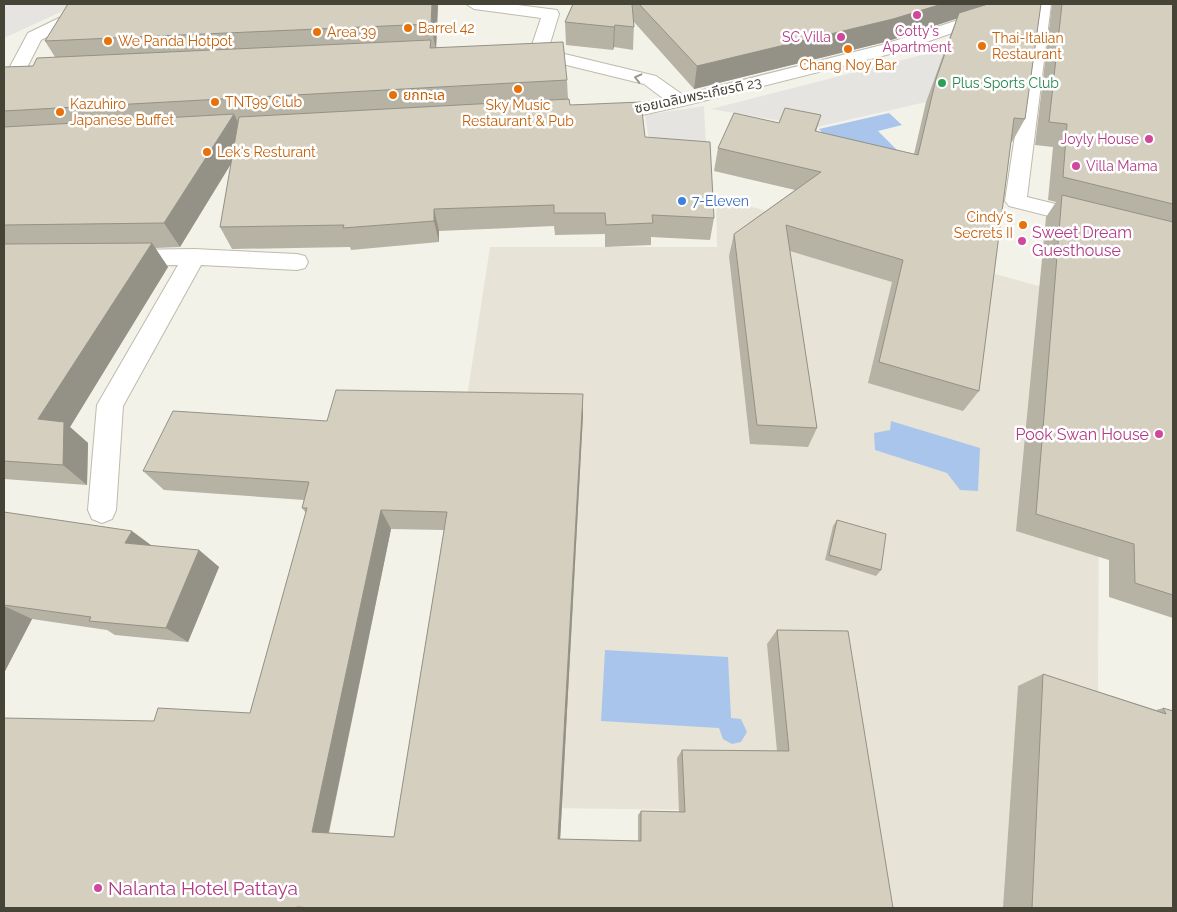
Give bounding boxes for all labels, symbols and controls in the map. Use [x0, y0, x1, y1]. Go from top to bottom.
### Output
marker: Cotty's Apartment [911, 9, 923, 21]
place label: Barrel 42 [418, 20, 475, 36]
marker: Barrel 42 [402, 22, 414, 34]
place label: Cotty's Apartment [882, 23, 952, 55]
place label: Area 39 [327, 24, 376, 40]
marker: Area 39 [311, 26, 323, 38]
place label: SC Villa [782, 29, 831, 45]
place label: Thai-Italian Restaurant [992, 30, 1064, 62]
marker: SC Villa [835, 31, 847, 43]
place label: We Panda Hotpot [118, 33, 233, 49]
marker: We Panda Hotpot [102, 35, 114, 47]
marker: Thai-Italian Restaurant [976, 40, 988, 52]
marker: Chang Noy Bar [842, 43, 854, 55]
place label: Chang Noy Bar [799, 57, 897, 73]
one-way arrow [634, 73, 643, 84]
street label: ซอยเฉลิมพระเกียรติ 23 [633, 74, 763, 116]
place label: Plus Sports Club [952, 75, 1059, 91]
marker: Plus Sports Club [936, 77, 948, 89]
marker: Sky Music Restaurant & Pub [512, 83, 524, 95]
place label: ยกทะเล [403, 87, 445, 103]
marker: ยกทะเล [387, 89, 399, 101]
place label: TNT99 Club [225, 94, 303, 110]
place label: Kazuhiro Japanese Buffet [70, 96, 174, 128]
marker: TNT99 Club [209, 96, 221, 108]
place label: Sky Music Restaurant & Pub [462, 97, 574, 129]
marker: Kazuhiro Japanese Buffet [54, 106, 66, 118]
place label: Joyly House [1061, 131, 1139, 147]
marker: Joyly House [1143, 133, 1155, 145]
place label: Lek's Resturant [217, 144, 316, 160]
marker: Lek's Resturant [201, 146, 213, 158]
place label: Villa Mama [1086, 158, 1158, 174]
marker: Villa Mama [1070, 160, 1082, 172]
place label: 7-Eleven [692, 193, 749, 209]
marker: 7-Eleven [676, 195, 688, 207]
place label: Cindy's Secrets II [954, 209, 1013, 241]
marker: Cindy's Secrets II [1017, 219, 1029, 231]
place label: Sweet Dream Guesthouse [1032, 223, 1132, 260]
marker: Sweet Dream Guesthouse [1016, 235, 1028, 247]
place label: Pook Swan House [1015, 425, 1149, 444]
marker: Pook Swan House [1153, 428, 1165, 440]
place label: Nalanta Hotel Pattaya [108, 877, 298, 899]
marker: Nalanta Hotel Pattaya [92, 882, 104, 894]

